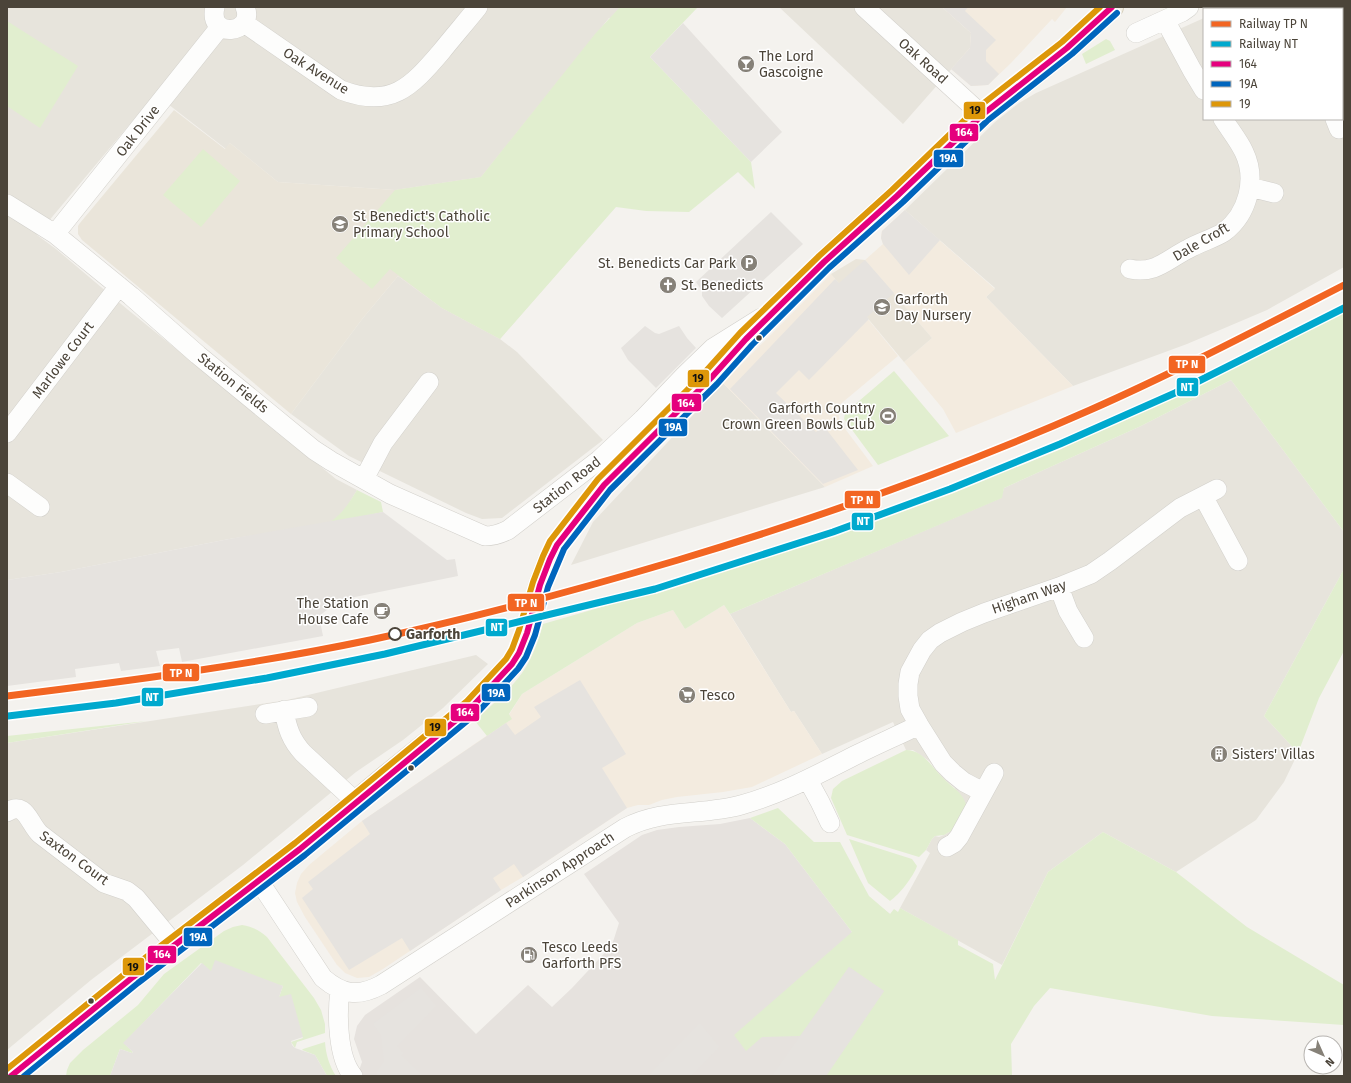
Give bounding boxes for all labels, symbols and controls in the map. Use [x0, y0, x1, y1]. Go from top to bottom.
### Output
legend [1203, 8, 1343, 120]
text: Railway TP N [1239, 17, 1308, 31]
street label: Oak Road [895, 34, 951, 88]
text: Railway NT [1239, 37, 1299, 51]
street label: Oak Avenue [280, 44, 352, 98]
place label: The Lord Gascoigne [759, 48, 824, 81]
bar icon: The Lord Gascoigne [736, 54, 756, 74]
text: 164 [1239, 57, 1258, 71]
text: 19A [1239, 77, 1257, 91]
text: 19 [1239, 97, 1251, 111]
line badge: 19 [963, 101, 986, 120]
street label: Oak Drive [113, 102, 163, 160]
text: 19 [969, 104, 981, 117]
line badge: 164 [949, 123, 979, 142]
text: 164 [955, 126, 973, 139]
line badge: 19A [933, 149, 964, 168]
text: 19A [939, 152, 957, 165]
place label: St Benedict's Catholic Primary School [353, 208, 490, 241]
school or university icon: St Benedict's Catholic Primary School [330, 214, 350, 234]
street label: Dale Croft [1170, 219, 1233, 265]
parking icon: St. Benedicts Car Park [739, 253, 759, 273]
place label: St. Benedicts Car Park [598, 255, 737, 272]
church icon: St. Benedicts [658, 275, 678, 295]
place label: St. Benedicts [681, 277, 764, 294]
place label: Garforth Day Nursery [895, 291, 971, 324]
school or university icon: Garforth Day Nursery [872, 297, 892, 317]
street label: Marlowe Court [29, 317, 98, 402]
unlabelled marker [754, 333, 764, 343]
street label: Station Fields [194, 349, 272, 417]
line badge: TP N [1168, 355, 1206, 374]
text: TP N [1176, 358, 1198, 371]
line badge: 19 [687, 369, 710, 388]
text: 19 [692, 372, 704, 385]
line badge: NT [1176, 377, 1199, 397]
text: NT [1180, 381, 1194, 394]
line badge: 164 [671, 393, 702, 412]
text: 164 [677, 397, 695, 410]
place label: Garforth Country Crown Green Bowls Club [722, 400, 875, 433]
sports icon: Garforth Country Crown Green Bowls Club [878, 406, 898, 426]
line badge: 19A [658, 418, 688, 437]
text: 19A [664, 421, 682, 434]
street label: Station Road [530, 453, 604, 517]
line badge: TP N [844, 490, 881, 509]
text: TP N [851, 494, 873, 507]
line badge: NT [851, 512, 874, 531]
text: NT [856, 515, 870, 528]
street label: Higham Way [989, 576, 1069, 618]
line badge: TP N [507, 593, 545, 612]
place label: The Station House Cafe [297, 595, 369, 628]
text: TP N [515, 597, 537, 610]
cafe icon: The Station House Cafe [372, 601, 392, 621]
line badge: NT [485, 618, 508, 637]
text: NT [490, 621, 504, 634]
place label: Garforth [406, 626, 460, 643]
marker: Garforth [388, 627, 402, 641]
line badge: TP N [162, 663, 200, 682]
text: TP N [170, 667, 192, 680]
line badge: 19A [481, 683, 511, 702]
supermarket icon: Tesco [677, 685, 697, 705]
line badge: NT [141, 687, 164, 707]
text: 19A [487, 687, 505, 700]
place label: Tesco [700, 687, 735, 704]
text: NT [145, 691, 159, 704]
line badge: 164 [450, 703, 480, 722]
text: 164 [456, 706, 474, 719]
line badge: 19 [424, 718, 447, 737]
text: 19 [429, 721, 441, 734]
building icon: Sisters' Villas [1209, 744, 1229, 764]
place label: Sisters' Villas [1232, 746, 1315, 763]
unlabelled marker [406, 763, 416, 773]
street label: Saxton Court [36, 827, 113, 889]
street label: Parkinson Approach [502, 828, 618, 912]
line badge: 19A [183, 927, 213, 947]
text: 19A [189, 931, 207, 944]
place label: Tesco Leeds Garforth PFS [542, 939, 622, 972]
line badge: 164 [147, 945, 177, 964]
fuel station icon: Tesco Leeds Garforth PFS [519, 945, 539, 965]
text: 164 [153, 948, 171, 961]
line badge: 19 [122, 957, 145, 976]
text: 19 [127, 961, 139, 974]
unlabelled marker [86, 996, 96, 1006]
north arrow [1303, 1035, 1343, 1075]
text: N [1323, 1055, 1337, 1069]

